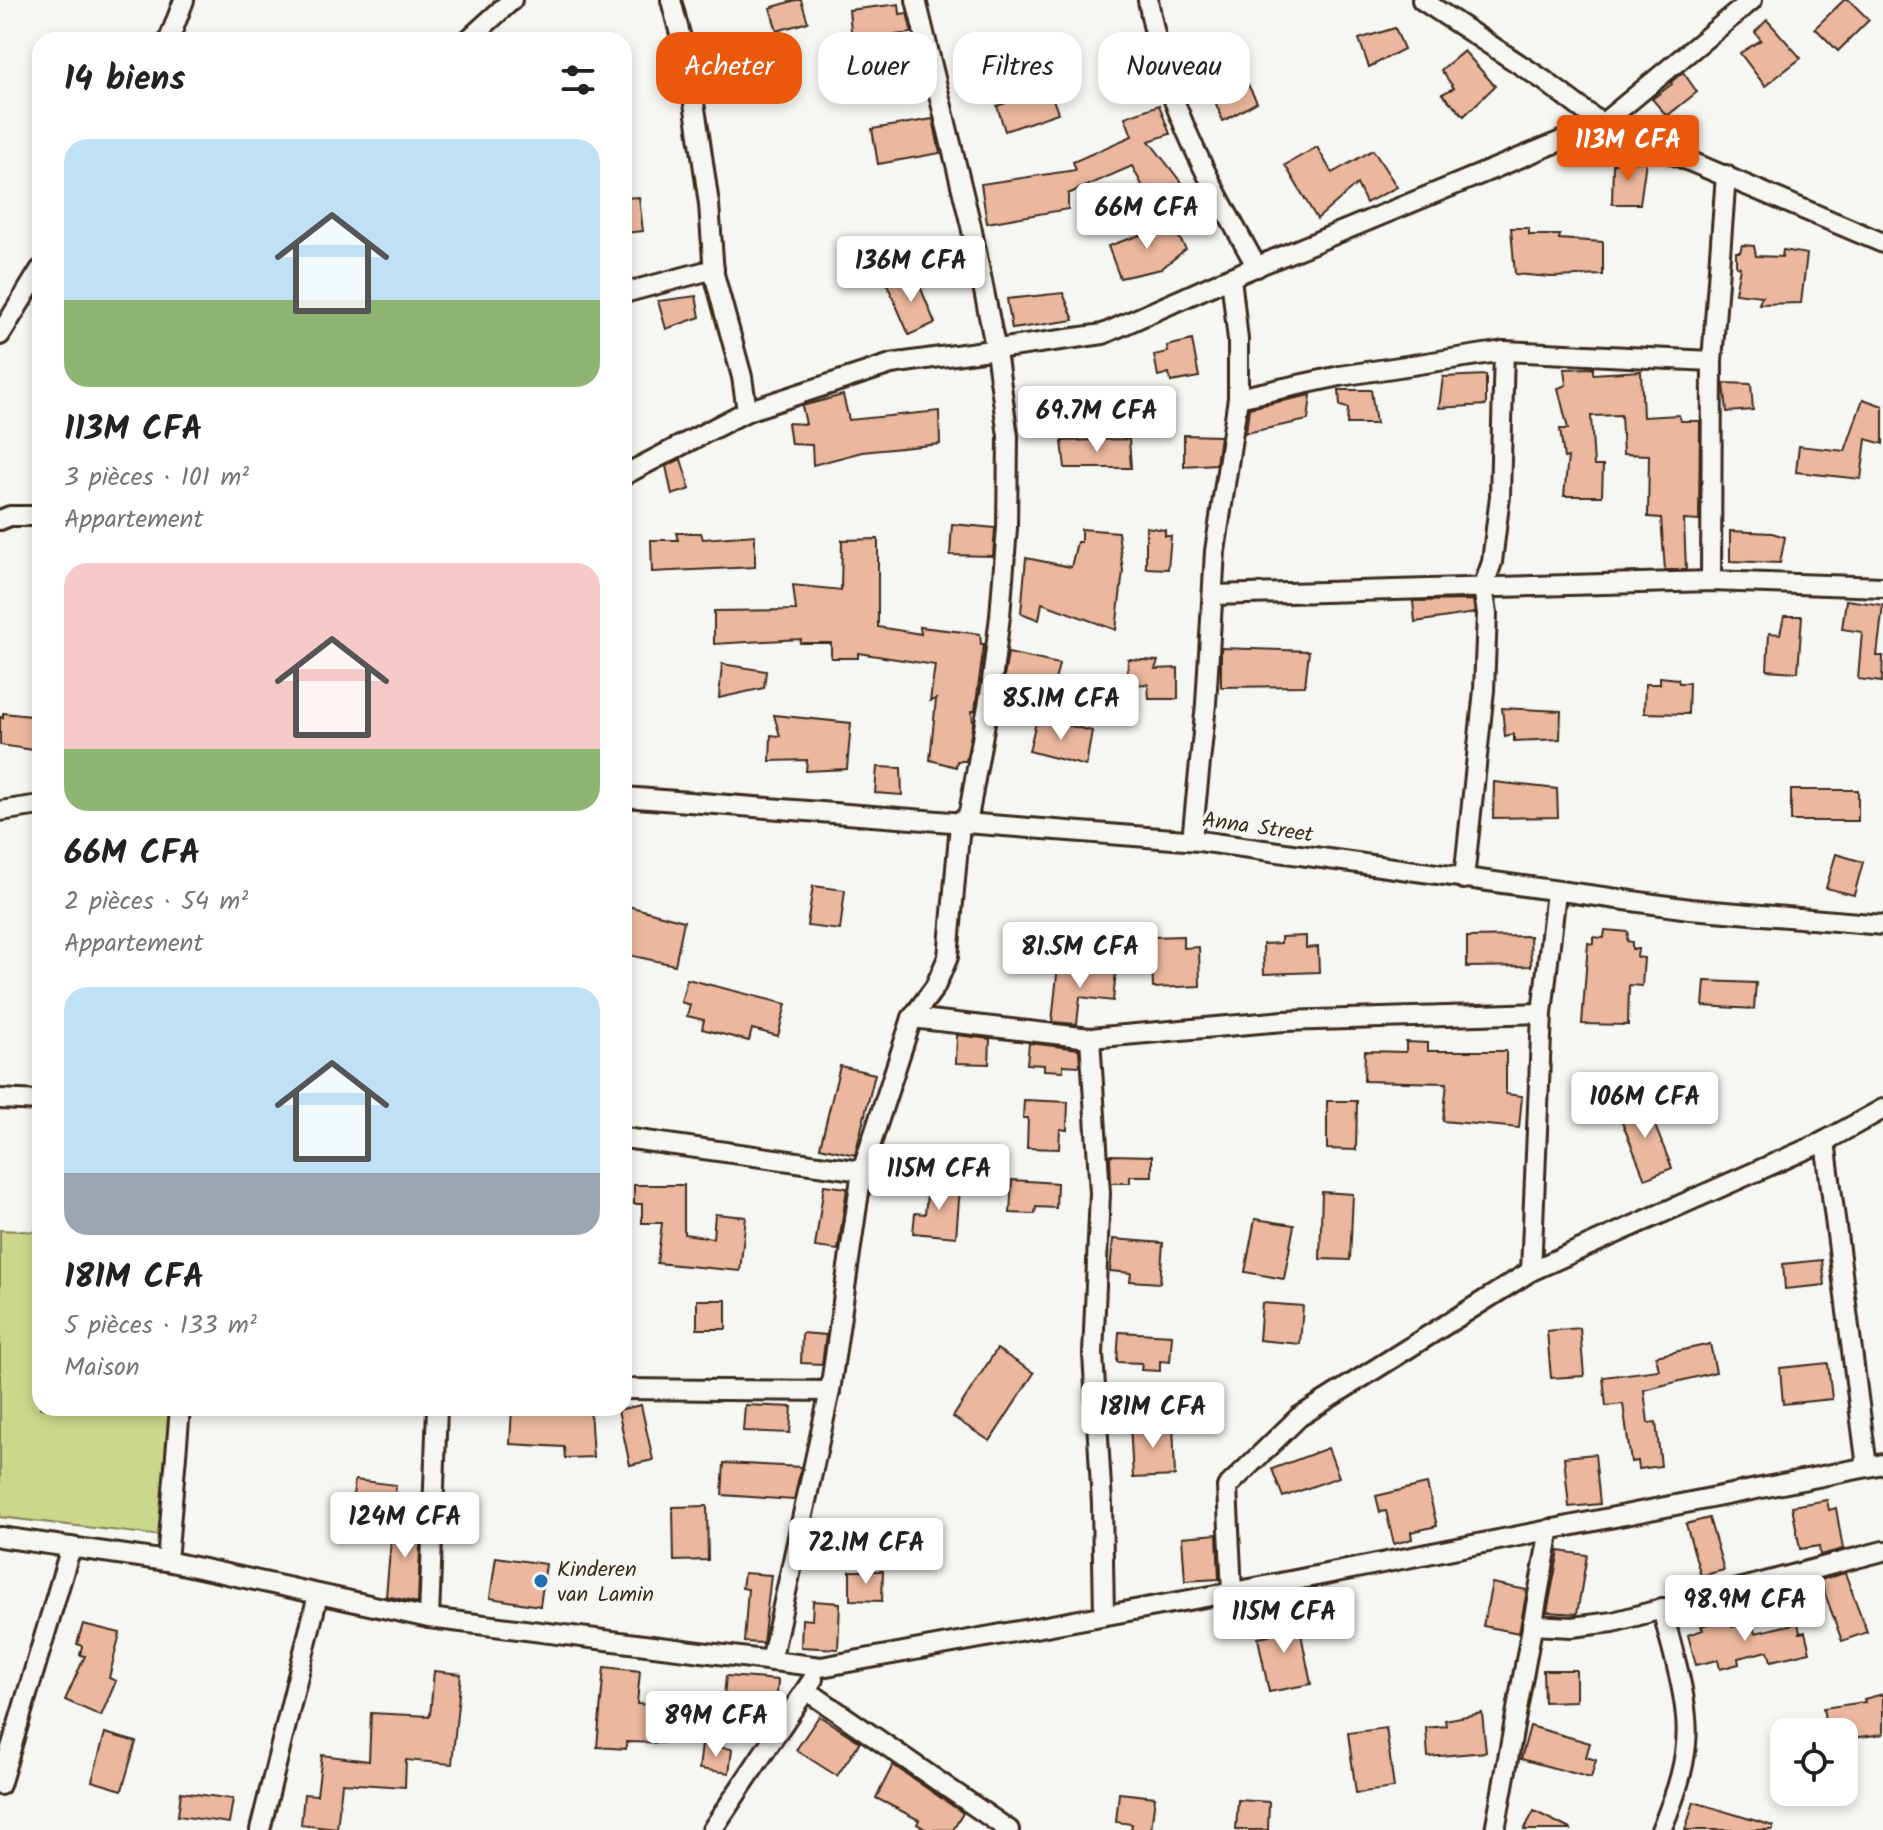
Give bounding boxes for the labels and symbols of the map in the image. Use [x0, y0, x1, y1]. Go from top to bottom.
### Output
pin: 113M CFA [1545, 115, 1711, 183]
pin: 66M CFA [1073, 183, 1221, 251]
pin: 136M CFA [828, 236, 994, 304]
pin: 69.7M CFA [1005, 386, 1189, 454]
pin: 85.1M CFA [969, 674, 1153, 742]
street label: Anna Street [1200, 803, 1316, 854]
pin: 81.5M CFA [988, 922, 1172, 990]
pin: 106M CFA [1562, 1072, 1728, 1140]
pin: 115M CFA [856, 1144, 1022, 1212]
pin: 181M CFA [1070, 1382, 1236, 1450]
pin: 124M CFA [322, 1492, 488, 1560]
pin: 72.1M CFA [774, 1518, 958, 1586]
place label: Kinderen van Lamin [557, 1553, 654, 1613]
marker: Kinderen van Lamin [532, 1572, 550, 1590]
pin: 98.9M CFA [1653, 1575, 1837, 1643]
pin: 115M CFA [1201, 1587, 1367, 1655]
pin: 89M CFA [642, 1691, 790, 1759]

